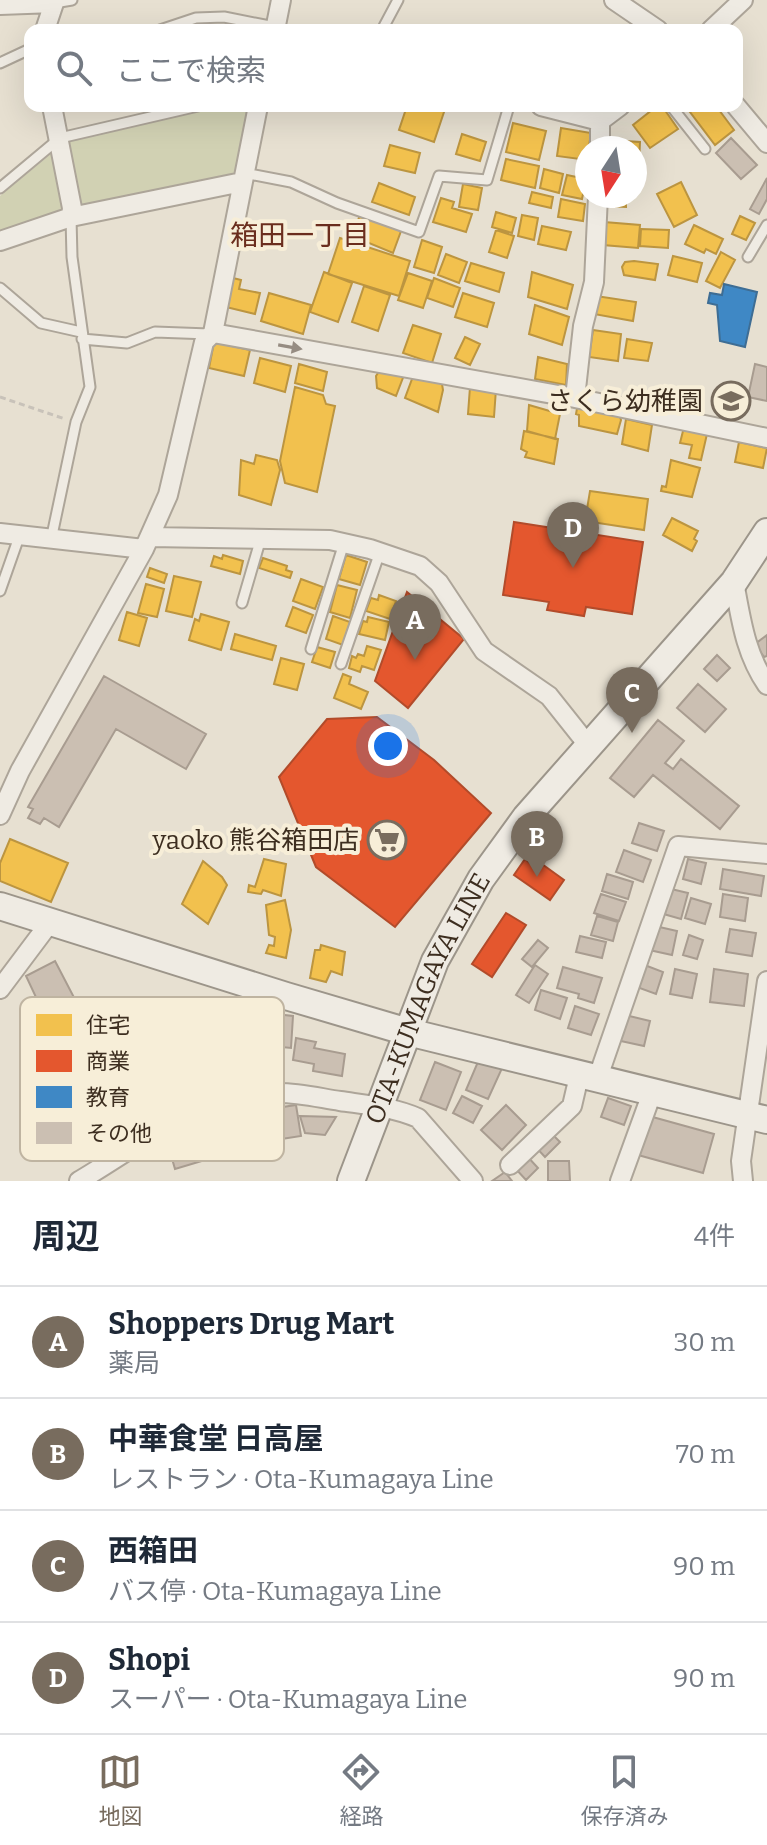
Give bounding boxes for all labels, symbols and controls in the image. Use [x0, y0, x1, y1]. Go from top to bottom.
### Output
search box [24, 24, 743, 112]
icon: search [52, 46, 96, 90]
text: ここで検索 [116, 53, 266, 89]
north arrow [575, 136, 647, 208]
district label: 箱田一丁目 [230, 219, 370, 252]
one-way arrow [277, 342, 302, 354]
school or university icon: さくら幼稚園 [710, 380, 752, 422]
place label: さくら幼稚園 [547, 386, 703, 417]
pin: D [547, 502, 599, 568]
pin: A [389, 594, 441, 660]
pin: C [606, 667, 658, 733]
your location [368, 726, 408, 766]
pin: B [511, 811, 563, 877]
supermarket icon: yaoko 熊谷箱田店 [366, 819, 408, 861]
place label: yaoko 熊谷箱田店 [152, 825, 359, 856]
street label: OTA-KUMAGAYA LINE [359, 868, 497, 1128]
legend [20, 997, 284, 1161]
text: 住宅 [86, 1012, 130, 1039]
text: 商業 [86, 1048, 130, 1075]
text: 教育 [86, 1084, 130, 1111]
text: その他 [86, 1120, 152, 1147]
text: 周辺 [32, 1216, 100, 1257]
text: 4件 [694, 1221, 735, 1252]
text: Shoppers Drug Mart [108, 1306, 394, 1342]
text: A [49, 1327, 67, 1358]
text: 30 m [674, 1327, 735, 1358]
text: 薬局 [108, 1348, 160, 1379]
text: 中華食堂 日高屋 [108, 1421, 323, 1457]
text: B [50, 1439, 66, 1470]
text: 70 m [676, 1439, 735, 1470]
text: レストラン · Ota-Kumagaya Line [108, 1464, 494, 1495]
text: 西箱田 [108, 1533, 198, 1569]
text: C [50, 1551, 66, 1582]
text: 90 m [673, 1551, 735, 1582]
text: バス停 · Ota-Kumagaya Line [108, 1576, 442, 1607]
text: Shopi [108, 1642, 190, 1678]
text: D [49, 1663, 67, 1694]
text: 90 m [673, 1663, 735, 1694]
text: スーパー · Ota-Kumagaya Line [108, 1684, 468, 1715]
tab: 地図 [98, 1750, 143, 1830]
tab: 経路 [339, 1750, 384, 1830]
tab: 保存済み [580, 1750, 669, 1830]

